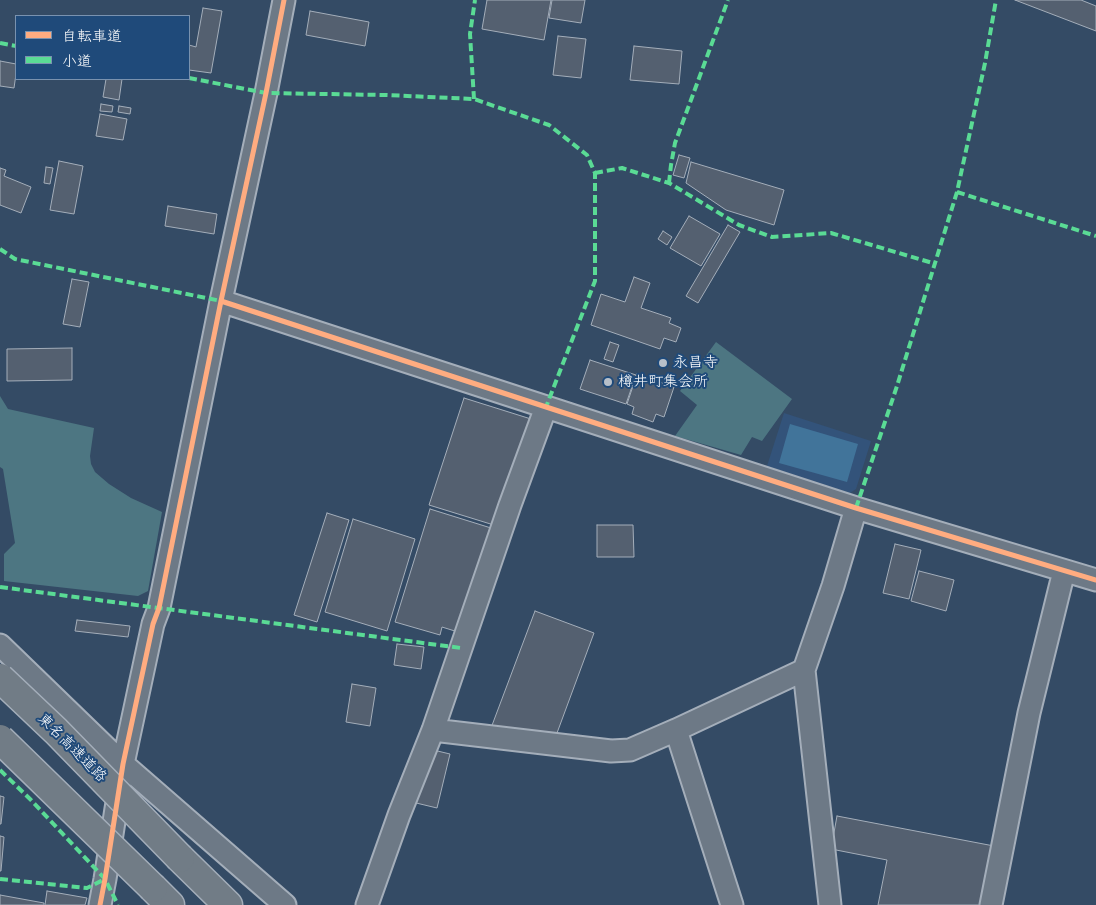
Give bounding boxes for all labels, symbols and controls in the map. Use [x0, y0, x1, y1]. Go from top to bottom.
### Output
legend [15, 15, 190, 80]
text: 自転車道 [62, 25, 122, 46]
text: 小道 [62, 50, 92, 71]
place label: 永昌寺 [673, 354, 718, 372]
marker: 永昌寺 [657, 357, 669, 369]
place label: 樽井町集会所 [618, 373, 708, 391]
marker: 樽井町集会所 [602, 376, 614, 388]
street label: 東名高速道路 [34, 710, 110, 786]

